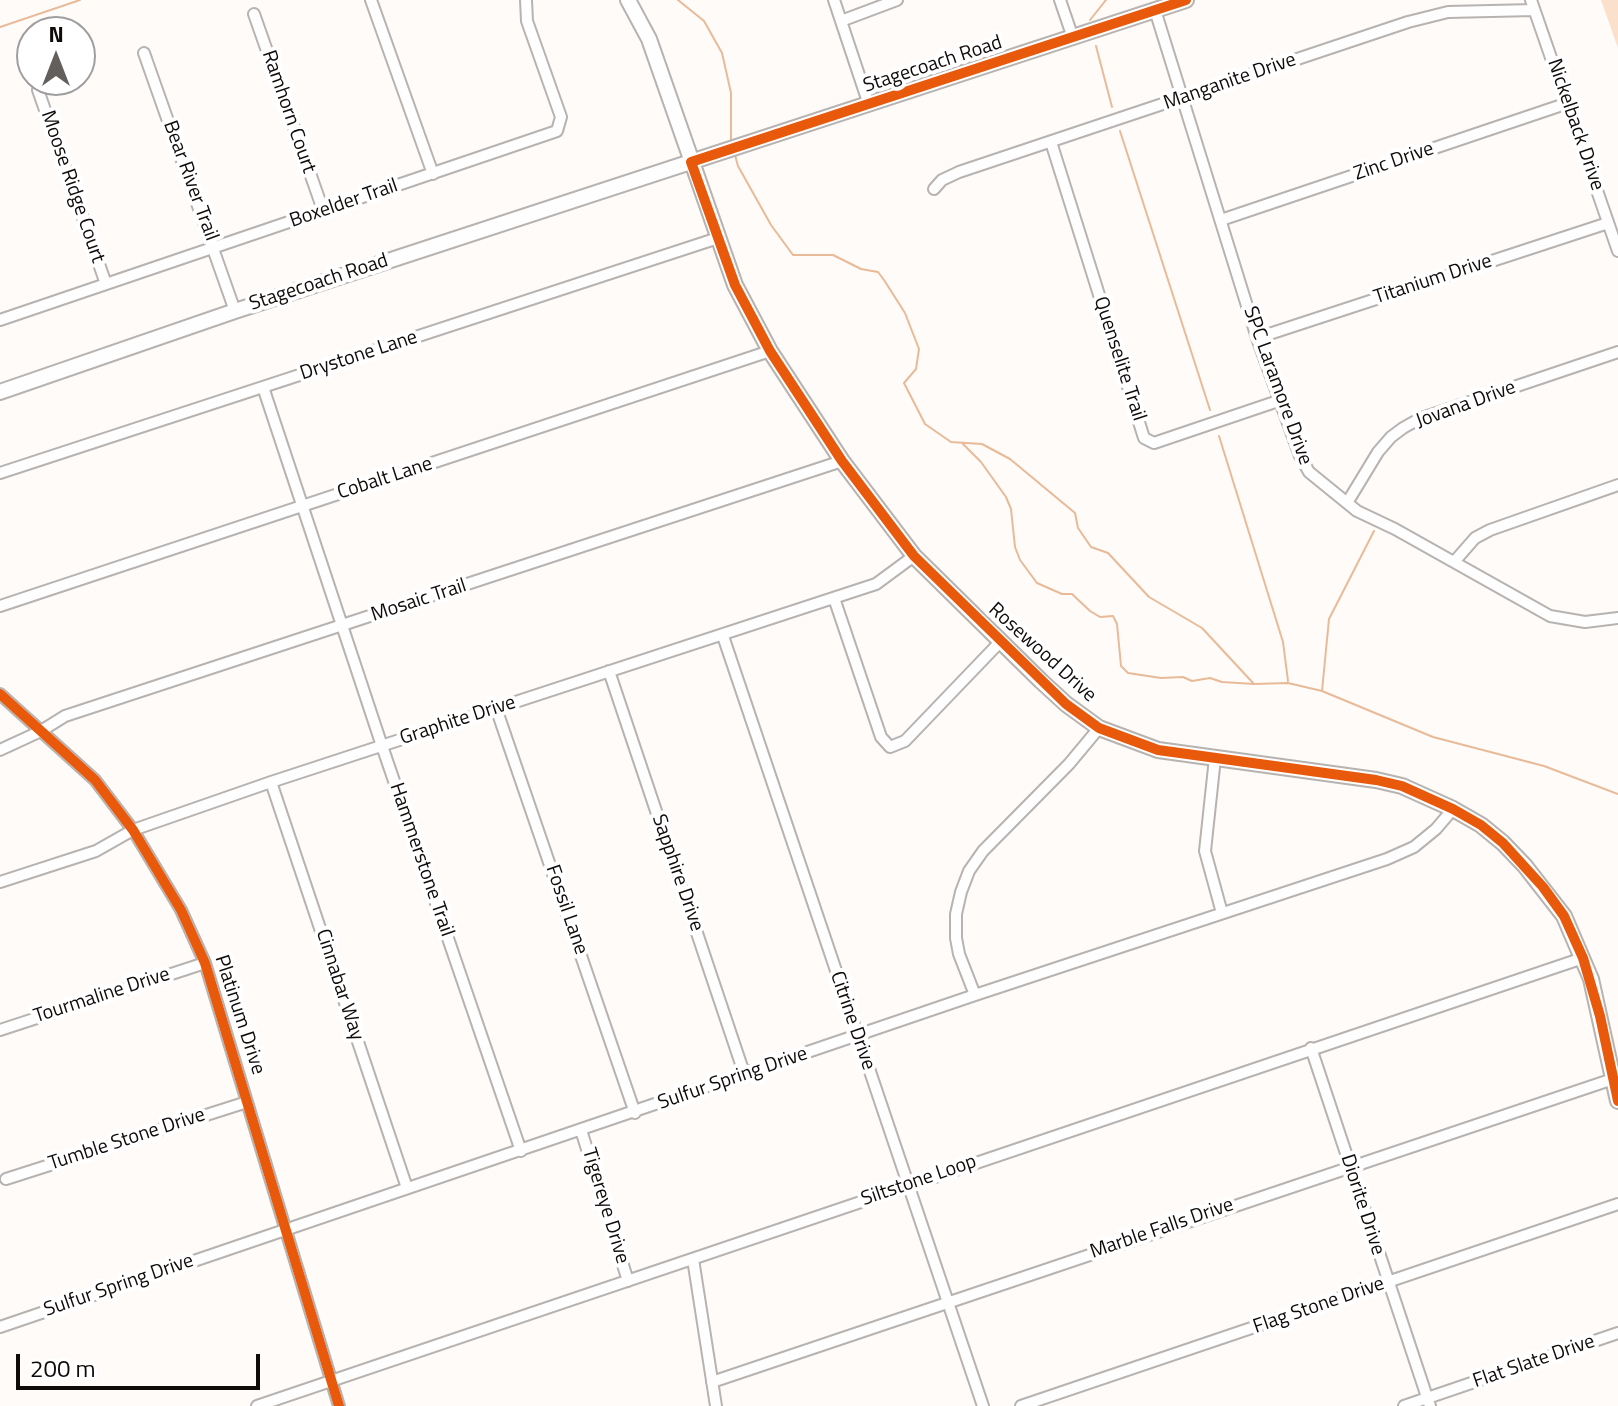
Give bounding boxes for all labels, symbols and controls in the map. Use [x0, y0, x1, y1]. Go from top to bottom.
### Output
north arrow [16, 16, 96, 96]
text: N [48, 17, 64, 51]
street label: Stagecoach Road [861, 31, 1005, 99]
street label: Ramhorn Court [256, 47, 320, 177]
street label: Manganite Drive [1161, 48, 1299, 116]
street label: Nickelback Drive [1541, 56, 1609, 194]
street label: Moose Ridge Court [35, 108, 109, 266]
street label: Bear River Trail [157, 118, 223, 244]
street label: Zinc Drive [1351, 137, 1437, 187]
street label: Boxelder Trail [287, 174, 401, 234]
street label: Stagecoach Road [247, 249, 391, 317]
street label: Titanium Drive [1371, 250, 1495, 310]
street label: Quenselite Trail [1088, 294, 1150, 424]
street label: SPC Laramore Drive [1237, 304, 1317, 468]
street label: Drystone Lane [297, 326, 421, 386]
street label: Jovana Drive [1413, 376, 1519, 434]
street label: Cobalt Lane [335, 452, 435, 506]
street label: Mosaic Trail [368, 574, 470, 628]
street label: Rosewood Drive [983, 598, 1101, 708]
street label: Graphite Drive [397, 691, 519, 751]
street label: Hammerstone Trail [383, 780, 459, 940]
street label: Sapphire Drive [646, 811, 708, 935]
street label: Fossil Lane [539, 862, 593, 958]
street label: Cinnabar Way [310, 926, 368, 1044]
street label: Platinum Drive [208, 952, 270, 1078]
street label: Tourmaline Drive [31, 963, 173, 1029]
street label: Citrine Drive [824, 969, 880, 1073]
street label: Sulfur Spring Drive [655, 1042, 811, 1116]
street label: Tumble Stone Drive [46, 1103, 208, 1177]
street label: Tigereye Drive [576, 1145, 634, 1267]
street label: Siltstone Loop [858, 1150, 980, 1212]
street label: Diorite Drive [1334, 1152, 1390, 1258]
street label: Marble Falls Drive [1087, 1193, 1237, 1265]
street label: Sulfur Spring Drive [41, 1249, 197, 1323]
street label: Flag Stone Drive [1250, 1272, 1388, 1340]
street label: Flat Slate Drive [1470, 1330, 1598, 1394]
scale bar [20, 1338, 264, 1388]
text: 200 m [30, 1350, 96, 1386]

